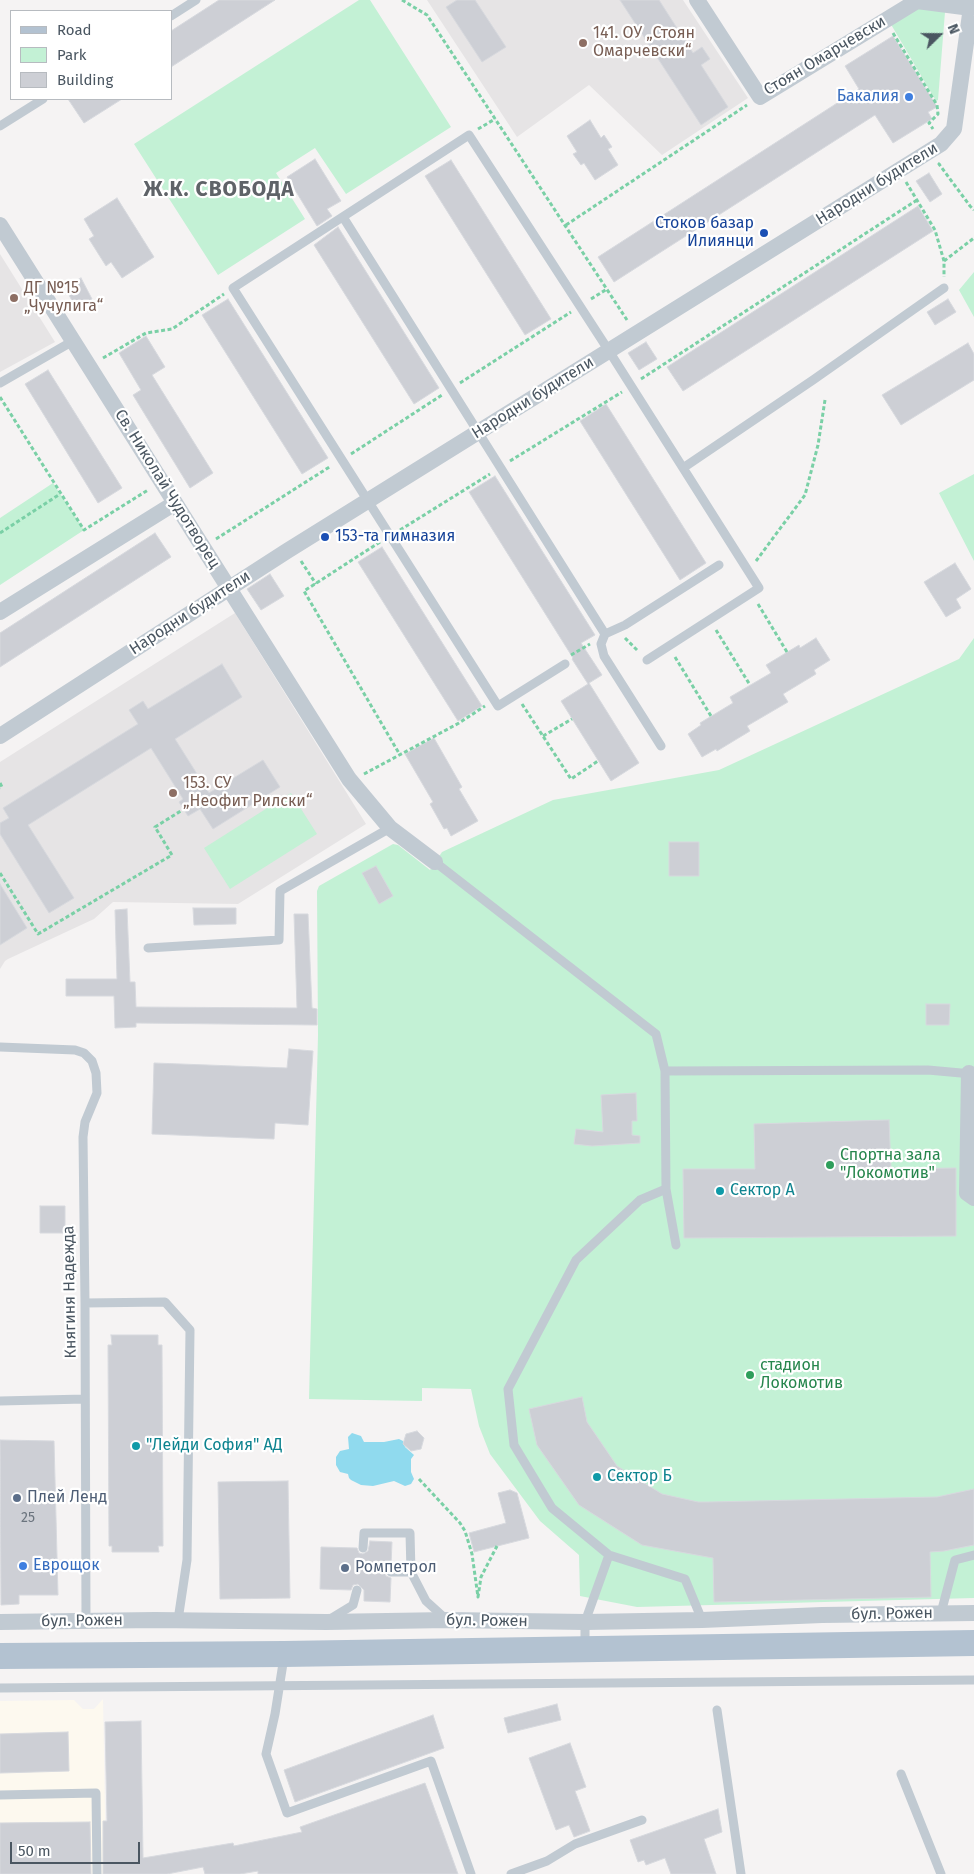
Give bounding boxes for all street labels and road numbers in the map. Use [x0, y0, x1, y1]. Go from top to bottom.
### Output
street label: Стоян Омарчевски [761, 12, 889, 100]
street label: Народни будители [812, 139, 942, 229]
street label: Народни будители [468, 353, 598, 443]
street label: Св. Николай Чудотворец [110, 406, 224, 572]
street label: Народни будители [126, 567, 254, 659]
street label: Княгиня Надежда [59, 1225, 81, 1359]
street label: бул. Рожен [851, 1604, 933, 1624]
street label: бул. Рожен [41, 1611, 123, 1631]
street label: бул. Рожен [446, 1611, 528, 1631]

